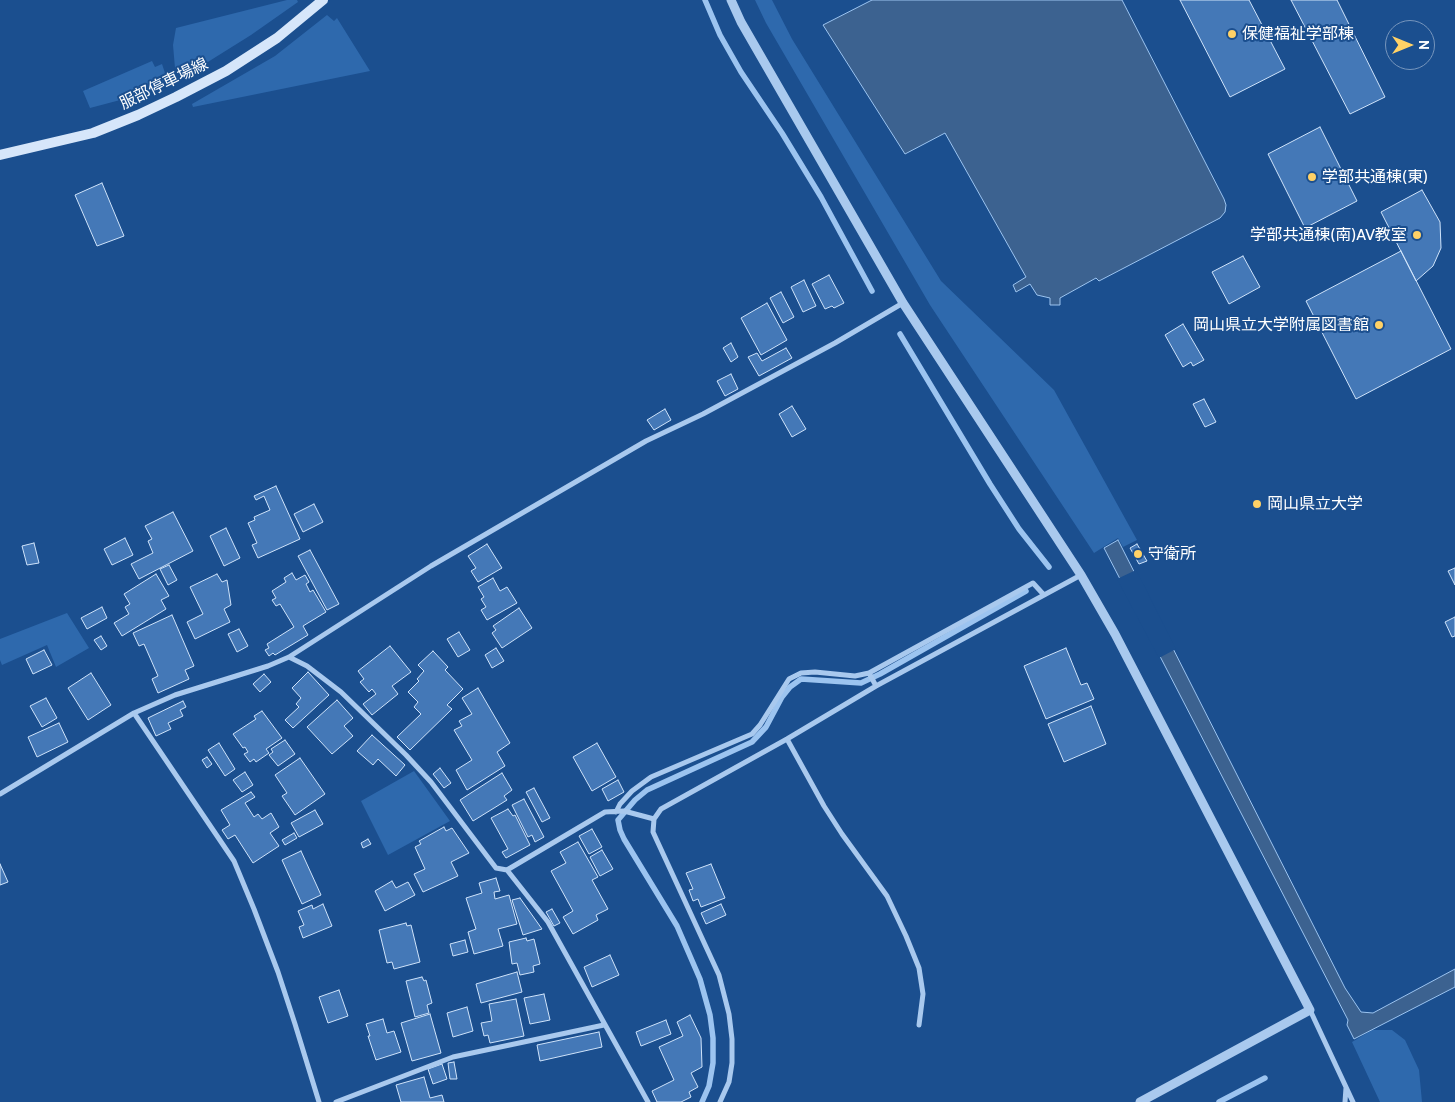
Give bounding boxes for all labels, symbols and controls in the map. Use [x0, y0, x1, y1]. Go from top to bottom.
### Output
north arrow [1385, 20, 1435, 70]
place label: 保健福祉学部棟 [1242, 24, 1354, 44]
marker: 保健福祉学部棟 [1226, 28, 1238, 40]
text: N [1415, 40, 1433, 50]
street label: 服部停車場線 [117, 54, 211, 114]
place label: 学部共通棟(東) [1322, 167, 1428, 187]
marker: 学部共通棟(東) [1306, 171, 1318, 183]
place label: 学部共通棟(南)AV教室 [1250, 225, 1407, 245]
marker: 学部共通棟(南)AV教室 [1411, 229, 1423, 241]
place label: 岡山県立大学附属図書館 [1193, 315, 1369, 335]
marker: 岡山県立大学附属図書館 [1373, 319, 1385, 331]
place label: 岡山県立大学 [1267, 494, 1363, 514]
marker: 岡山県立大学 [1251, 498, 1263, 510]
place label: 守衛所 [1148, 544, 1196, 564]
marker: 守衛所 [1132, 548, 1144, 560]

